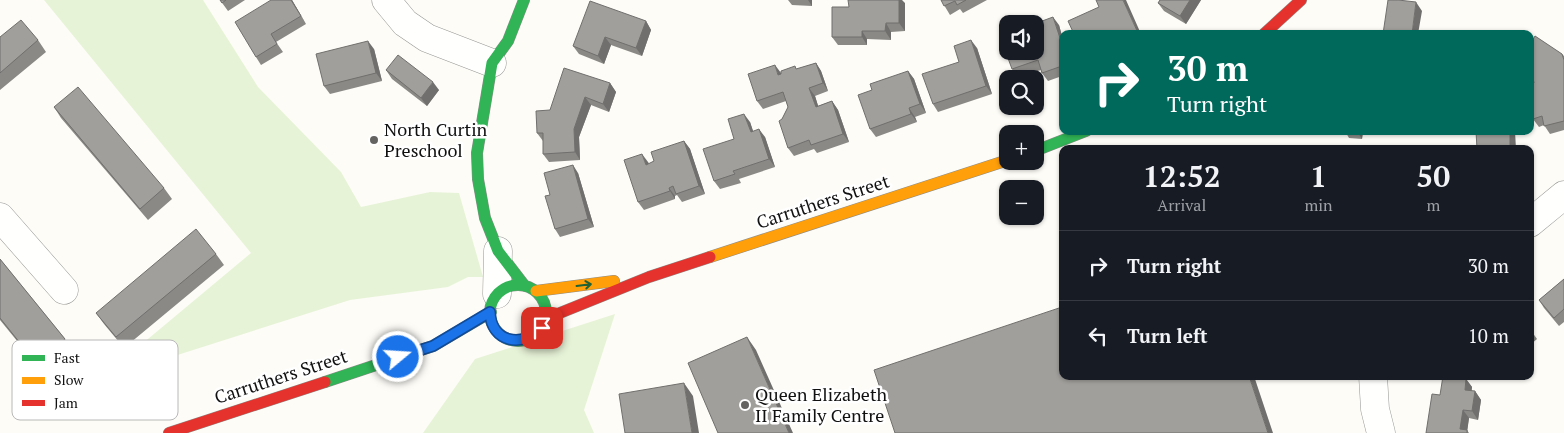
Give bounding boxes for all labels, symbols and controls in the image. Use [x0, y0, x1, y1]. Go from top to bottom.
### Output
map controls [999, 15, 1044, 225]
button: sound [999, 15, 1044, 60]
text: 30 m [1167, 45, 1248, 91]
icon: right [1084, 50, 1149, 115]
button: search [999, 70, 1044, 115]
text: Turn right [1167, 89, 1267, 118]
place label: North Curtin Preschool [384, 117, 488, 162]
button: + [999, 125, 1044, 170]
marker: North Curtin Preschool [368, 134, 380, 146]
text: 12:52 [1143, 156, 1221, 196]
text: 1 [1310, 156, 1327, 196]
text: 50 [1416, 156, 1450, 196]
street label: Carruthers Street [753, 168, 892, 234]
button: − [999, 180, 1044, 225]
text: Arrival [1157, 194, 1206, 216]
text: min [1305, 194, 1333, 216]
text: m [1426, 194, 1440, 216]
icon: right [1084, 252, 1112, 280]
text: Turn right [1127, 253, 1221, 278]
text: 30 m [1468, 253, 1509, 278]
one-way arrow [576, 280, 592, 290]
pin [521, 307, 563, 349]
icon: arrive [528, 314, 556, 342]
icon: left [1084, 322, 1112, 350]
text: Turn left [1127, 323, 1208, 348]
text: 10 m [1468, 323, 1509, 348]
position arrow [371, 330, 423, 382]
legend [12, 340, 178, 420]
street label: Carruthers Street [211, 343, 350, 409]
text: Fast [54, 348, 81, 367]
text: Slow [54, 370, 84, 389]
place label: Queen Elizabeth II Family Centre [755, 382, 888, 427]
text: Jam [54, 393, 78, 412]
marker: Queen Elizabeth II Family Centre [739, 399, 751, 411]

